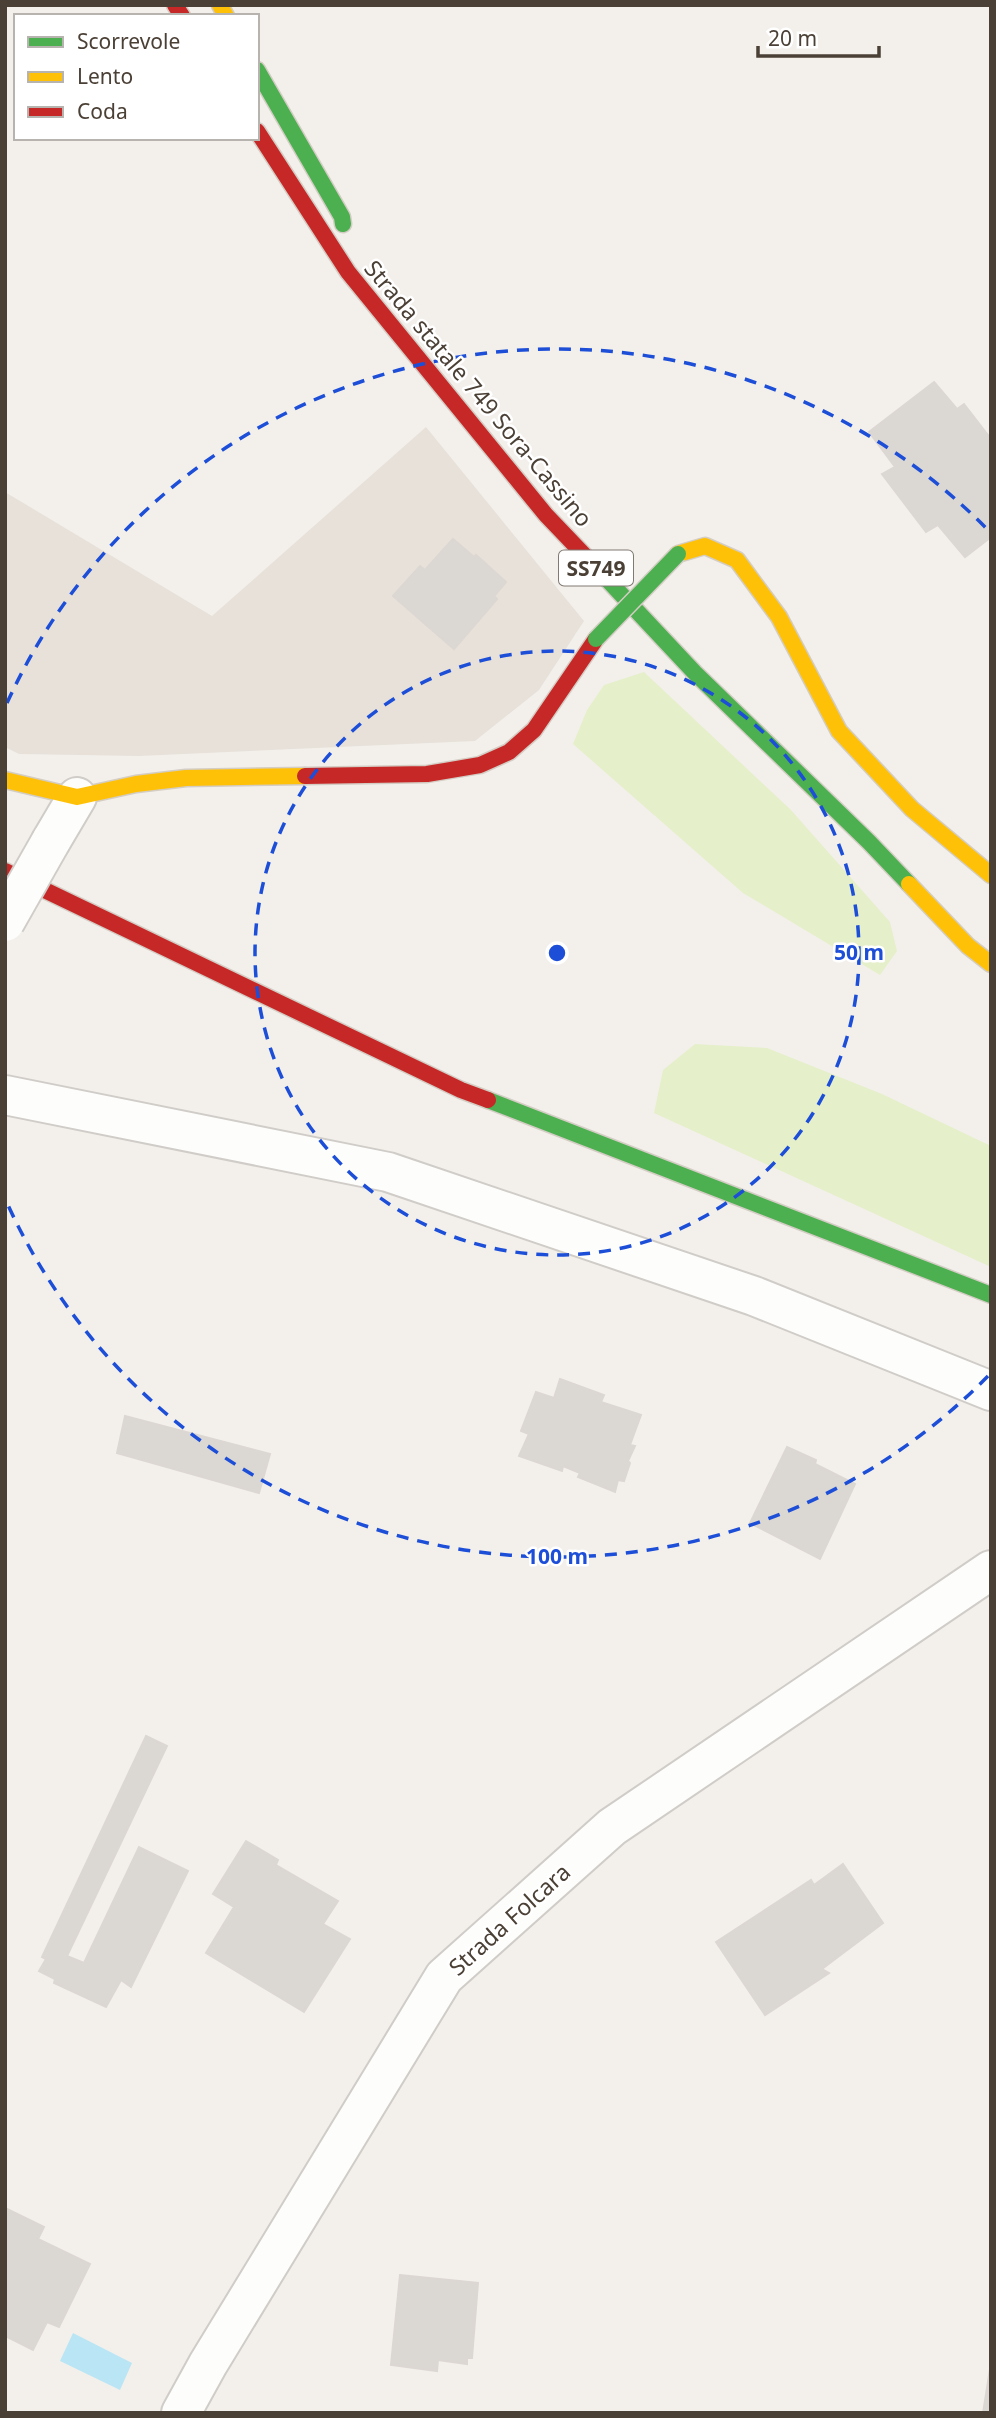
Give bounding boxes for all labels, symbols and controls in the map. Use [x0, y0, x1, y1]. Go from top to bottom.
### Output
legend [14, 14, 259, 140]
scale bar [758, 14, 879, 58]
text: 20 m [768, 24, 817, 52]
text: Scorrevole [77, 27, 180, 55]
text: Lento [77, 62, 133, 90]
text: Coda [77, 97, 128, 125]
street label: Strada statale 749 Sora-Cassino [358, 253, 600, 533]
road number: SS749 [559, 550, 633, 586]
text: 50 m [834, 938, 884, 966]
centre of rings [545, 941, 569, 965]
text: 100 m [526, 1542, 588, 1570]
street label: Strada Folcara [441, 1856, 577, 1982]

